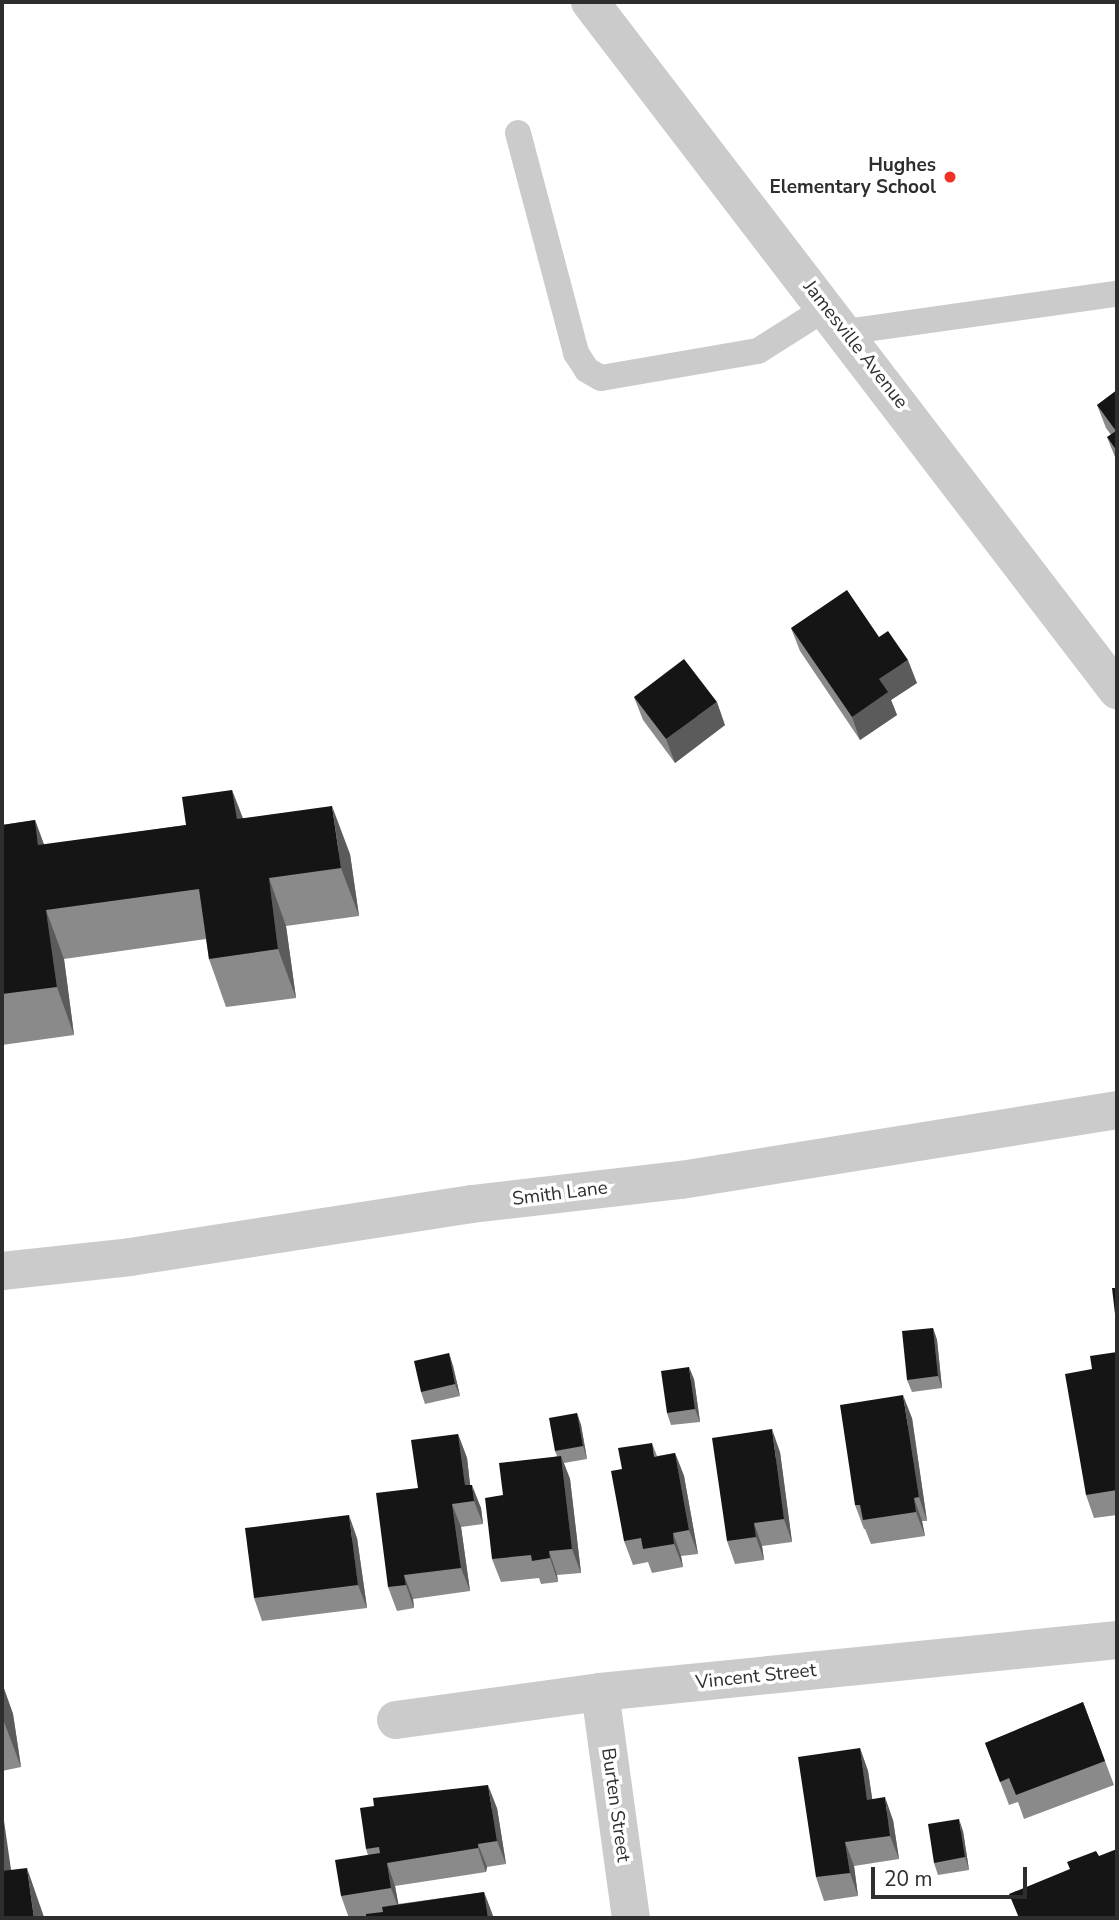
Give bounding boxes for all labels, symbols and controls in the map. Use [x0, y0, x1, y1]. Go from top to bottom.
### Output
place label: Hughes Elementary School [769, 155, 936, 199]
marker: Hughes Elementary School [942, 169, 958, 185]
street label: Jamesville Avenue [798, 276, 912, 414]
street label: Smith Lane [511, 1177, 609, 1211]
street label: Vincent Street [695, 1659, 817, 1695]
street label: Burten Street [596, 1746, 634, 1864]
scale bar [874, 1854, 1030, 1898]
text: 20 m [884, 1865, 933, 1893]

